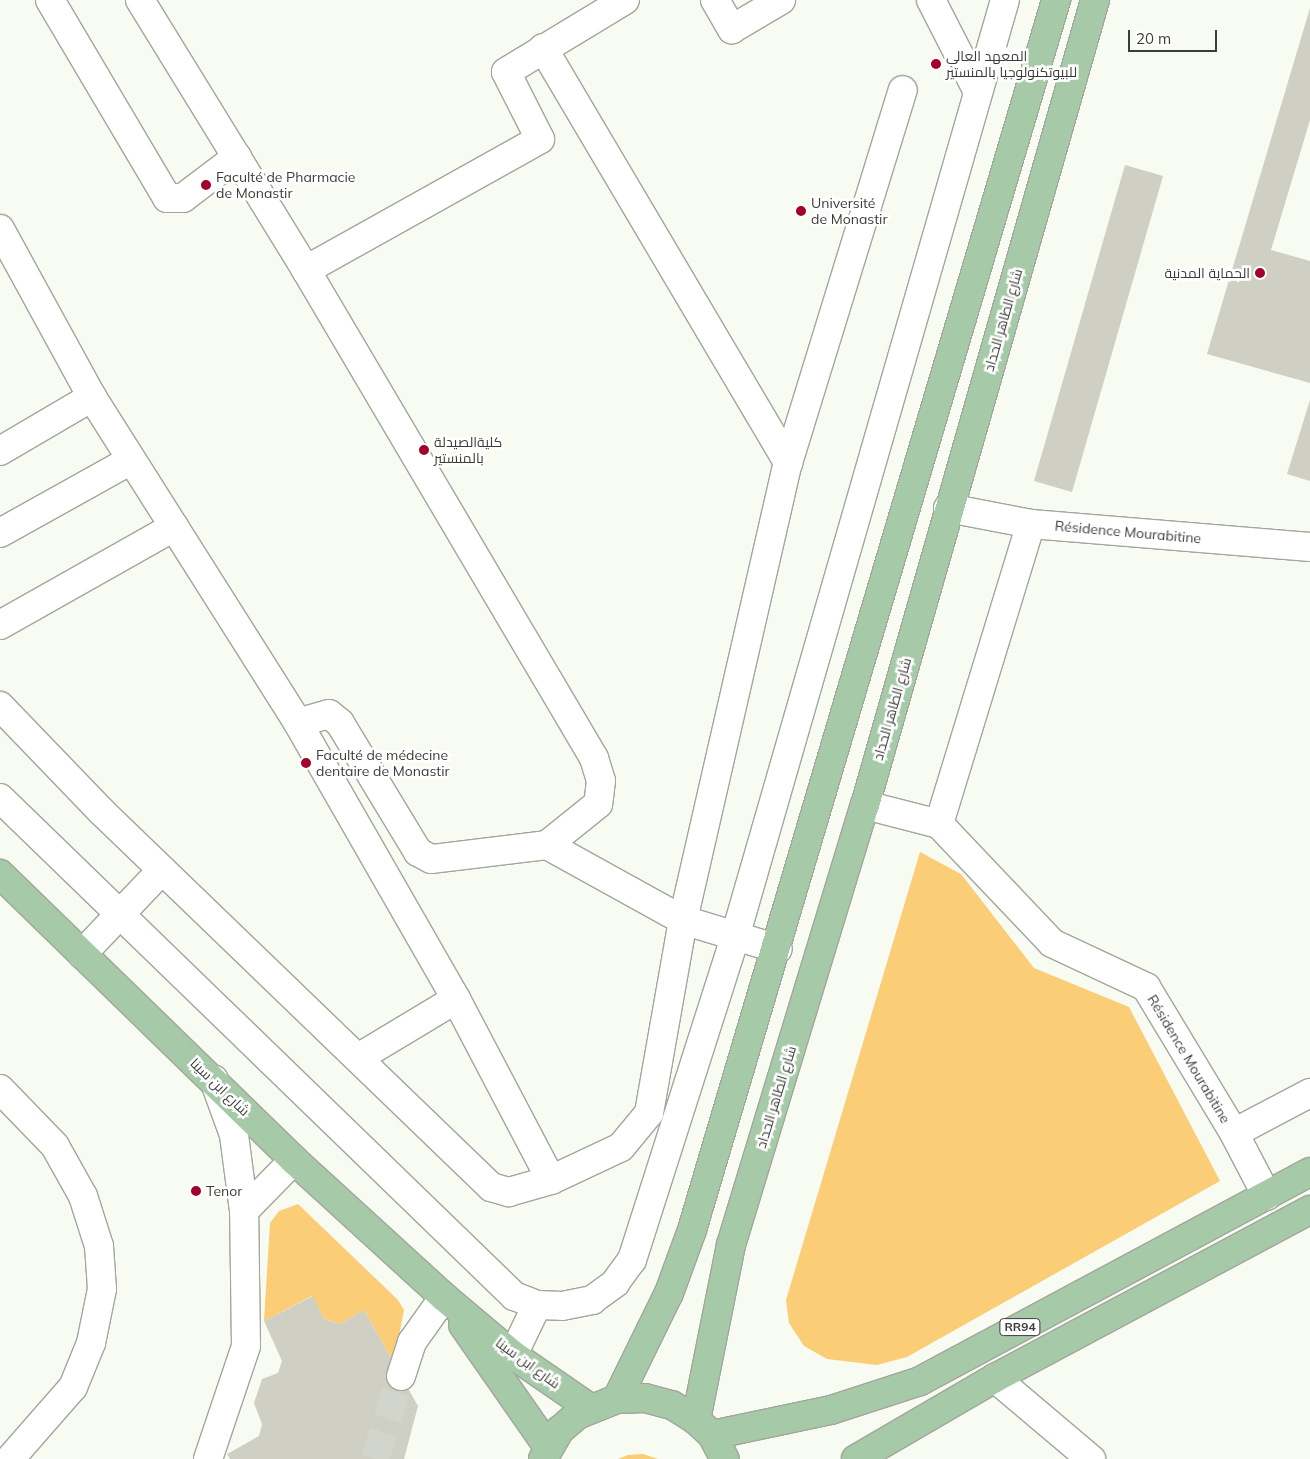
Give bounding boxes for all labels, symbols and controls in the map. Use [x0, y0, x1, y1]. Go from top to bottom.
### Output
scale bar [1130, 20, 1219, 52]
text: 20 m [1136, 29, 1171, 48]
place label: المعهد العالي للبيوتكنولوجيا بالمنستير [946, 48, 1077, 80]
marker: المعهد العالي للبيوتكنولوجيا بالمنستير [930, 58, 942, 70]
place label: Faculté de Pharmacie de Monastir [216, 169, 355, 202]
marker: Faculté de Pharmacie de Monastir [200, 179, 212, 191]
place label: Université de Monastir [811, 195, 887, 228]
marker: Université de Monastir [795, 205, 807, 217]
place label: الحماية المدنية [1164, 265, 1250, 281]
street label: شارع الطاهر الحداد [980, 267, 1026, 373]
marker: الحماية المدنية [1254, 267, 1266, 279]
place label: كليةالصيدلة بالمنستير [434, 434, 502, 467]
marker: كليةالصيدلة بالمنستير [418, 444, 430, 456]
street label: Résidence Mourabitine [1054, 517, 1202, 547]
street label: شارع الطاهر الحداد [869, 656, 915, 762]
place label: Faculté de médecine dentaire de Monastir [316, 747, 450, 780]
marker: Faculté de médecine dentaire de Monastir [300, 757, 312, 769]
street label: Résidence Mourabitine [1144, 992, 1234, 1126]
street label: شارع الطاهر الحداد [752, 1044, 800, 1150]
street label: شارع ابن سينا [187, 1055, 253, 1119]
place label: Tenor [206, 1183, 242, 1199]
marker: Tenor [190, 1185, 202, 1197]
road number: RR94 [999, 1318, 1041, 1336]
street label: شارع ابن سينا [492, 1334, 564, 1392]

